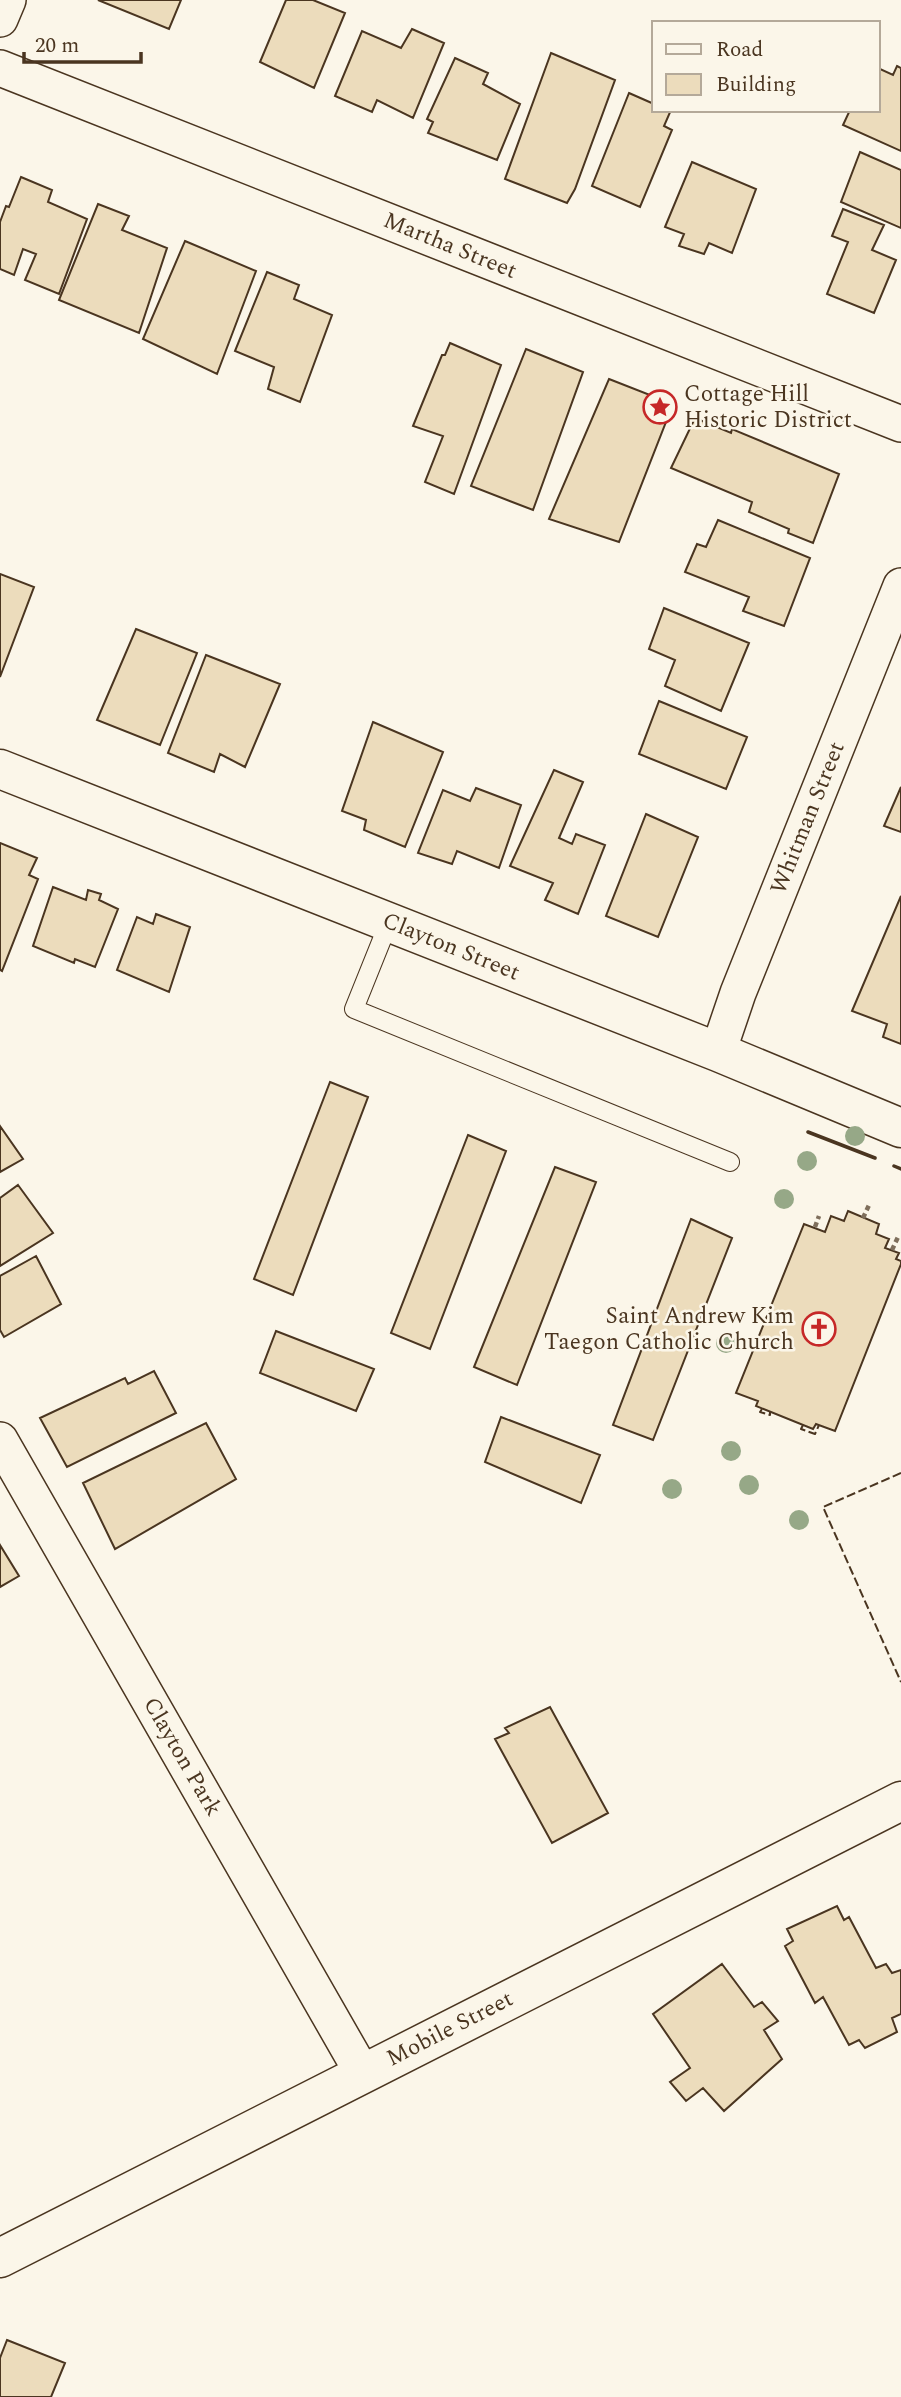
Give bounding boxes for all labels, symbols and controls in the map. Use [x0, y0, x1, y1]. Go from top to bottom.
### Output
scale bar [24, 21, 142, 65]
legend [652, 21, 880, 112]
text: 20 m [35, 30, 79, 62]
text: Road [716, 34, 763, 66]
text: Building [716, 69, 796, 101]
street label: Martha Street [378, 203, 522, 289]
place label: Cottage Hill Historic District [684, 377, 852, 438]
place icon: Cottage Hill Historic District [641, 388, 679, 426]
street label: Whitman Street [761, 736, 855, 900]
street label: Clayton Street [377, 903, 525, 991]
place label: Saint Andrew Kim Taegon Catholic Church [544, 1299, 794, 1360]
church icon: Saint Andrew Kim Taegon Catholic Church [800, 1310, 838, 1348]
street label: Clayton Park [134, 1691, 230, 1823]
street label: Mobile Street [380, 1982, 520, 2076]

